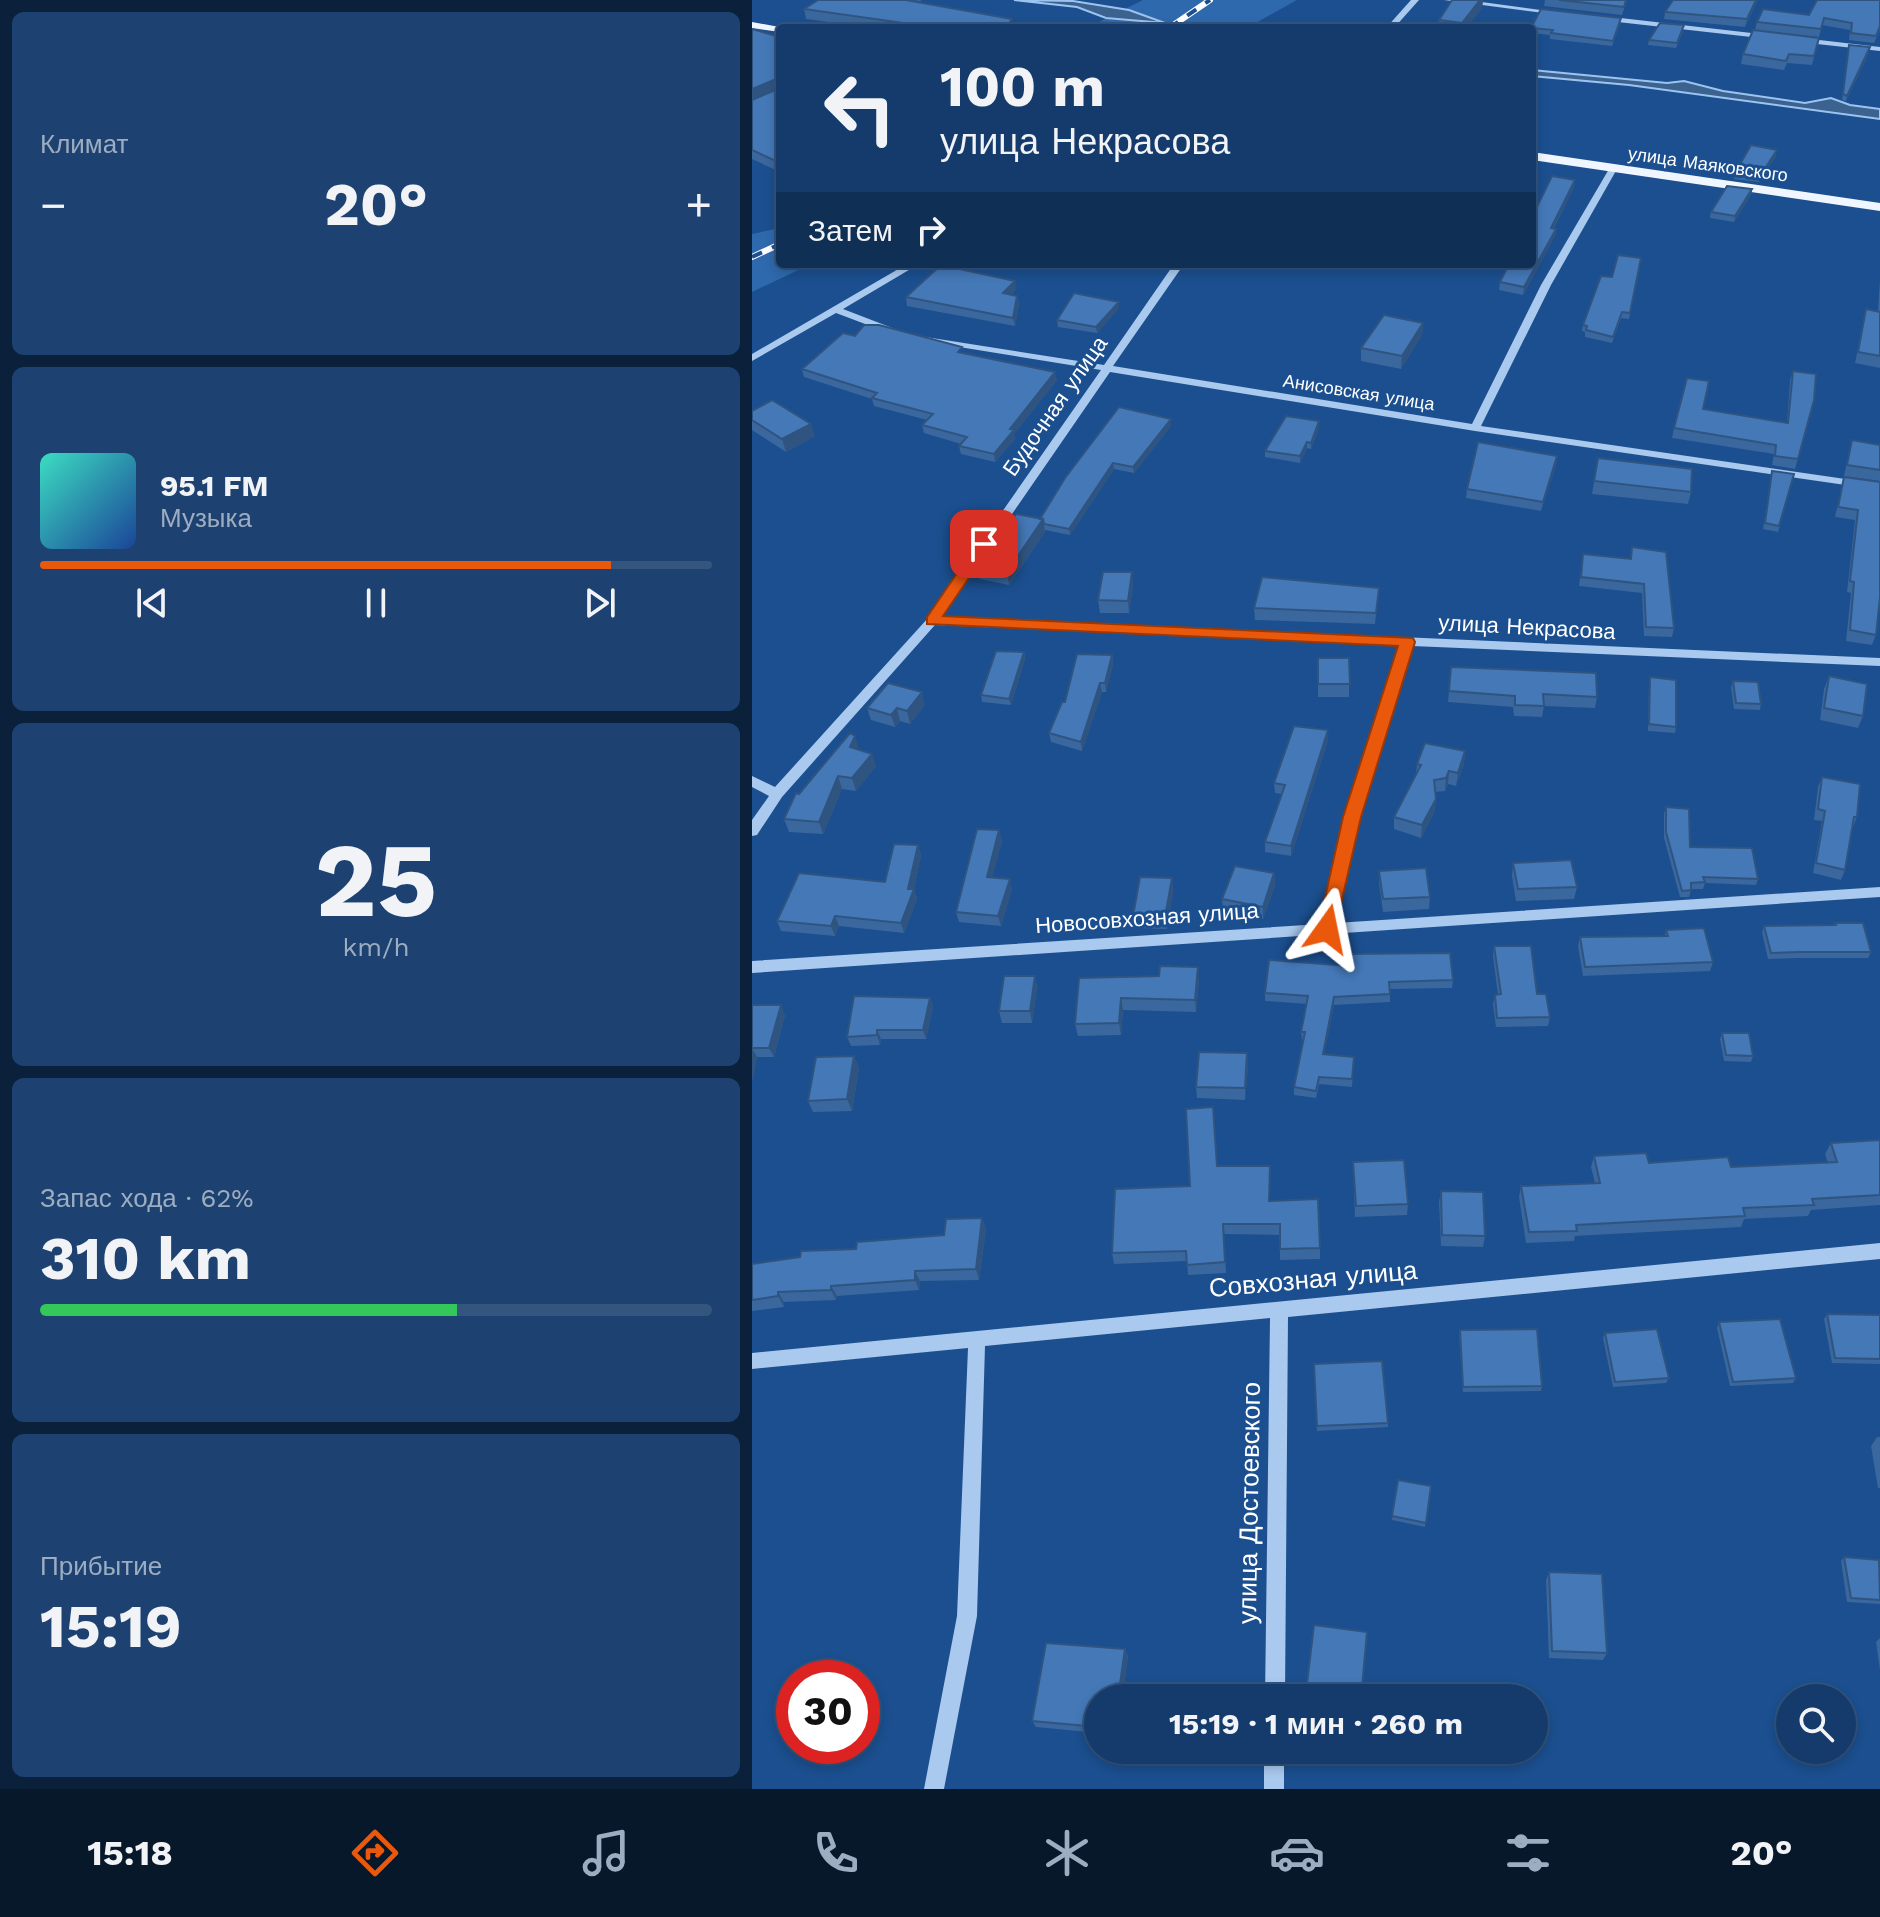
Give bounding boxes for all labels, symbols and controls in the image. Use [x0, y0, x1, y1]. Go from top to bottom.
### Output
text: 100 m [940, 54, 1105, 120]
icon: left [808, 56, 912, 160]
text: улица Некрасова [940, 121, 1230, 163]
text: Климат [40, 129, 129, 159]
street label: улица Маяковского [1627, 142, 1789, 186]
text: 20° [324, 169, 428, 240]
text: − [40, 179, 67, 231]
text: + [685, 179, 712, 231]
icon: right [909, 208, 953, 252]
text: Затем [808, 213, 893, 248]
street label: Будочная улица [998, 331, 1113, 481]
street label: Анисовская улица [1282, 370, 1437, 415]
text: 95.1 FM [160, 468, 269, 503]
text: Музыка [160, 503, 252, 533]
pin [950, 510, 1018, 578]
icon: arrive [962, 522, 1006, 566]
icon: previous [130, 581, 174, 625]
icon: pause [354, 581, 398, 625]
icon: next [578, 581, 622, 625]
street label: улица Некрасова [1438, 610, 1617, 644]
text: 25 [315, 819, 437, 941]
position arrow [1285, 887, 1369, 971]
street label: Новосовхозная улица [1034, 898, 1260, 938]
text: km/h [343, 932, 409, 962]
text: Запас хода · 62% [40, 1183, 254, 1213]
text: 310 km [40, 1223, 251, 1294]
street label: Совхозная улица [1208, 1255, 1419, 1303]
street label: улица Достоевского [1232, 1382, 1266, 1624]
text: Прибытие [40, 1551, 162, 1581]
text: 15:19 [40, 1591, 182, 1662]
speed limit sign: 30 [776, 1660, 880, 1764]
map controls [1776, 1684, 1856, 1764]
button: search [1776, 1684, 1856, 1764]
text: 15:19 · 1 мин · 260 m [1169, 1706, 1463, 1741]
icon: directions [347, 1825, 403, 1881]
icon: music [578, 1825, 634, 1881]
icon: phone [808, 1825, 864, 1881]
icon: climate [1039, 1825, 1095, 1881]
icon: car [1269, 1825, 1325, 1881]
icon: filters [1500, 1825, 1556, 1881]
text: 15:18 [87, 1832, 173, 1874]
text: 20° [1730, 1832, 1793, 1874]

